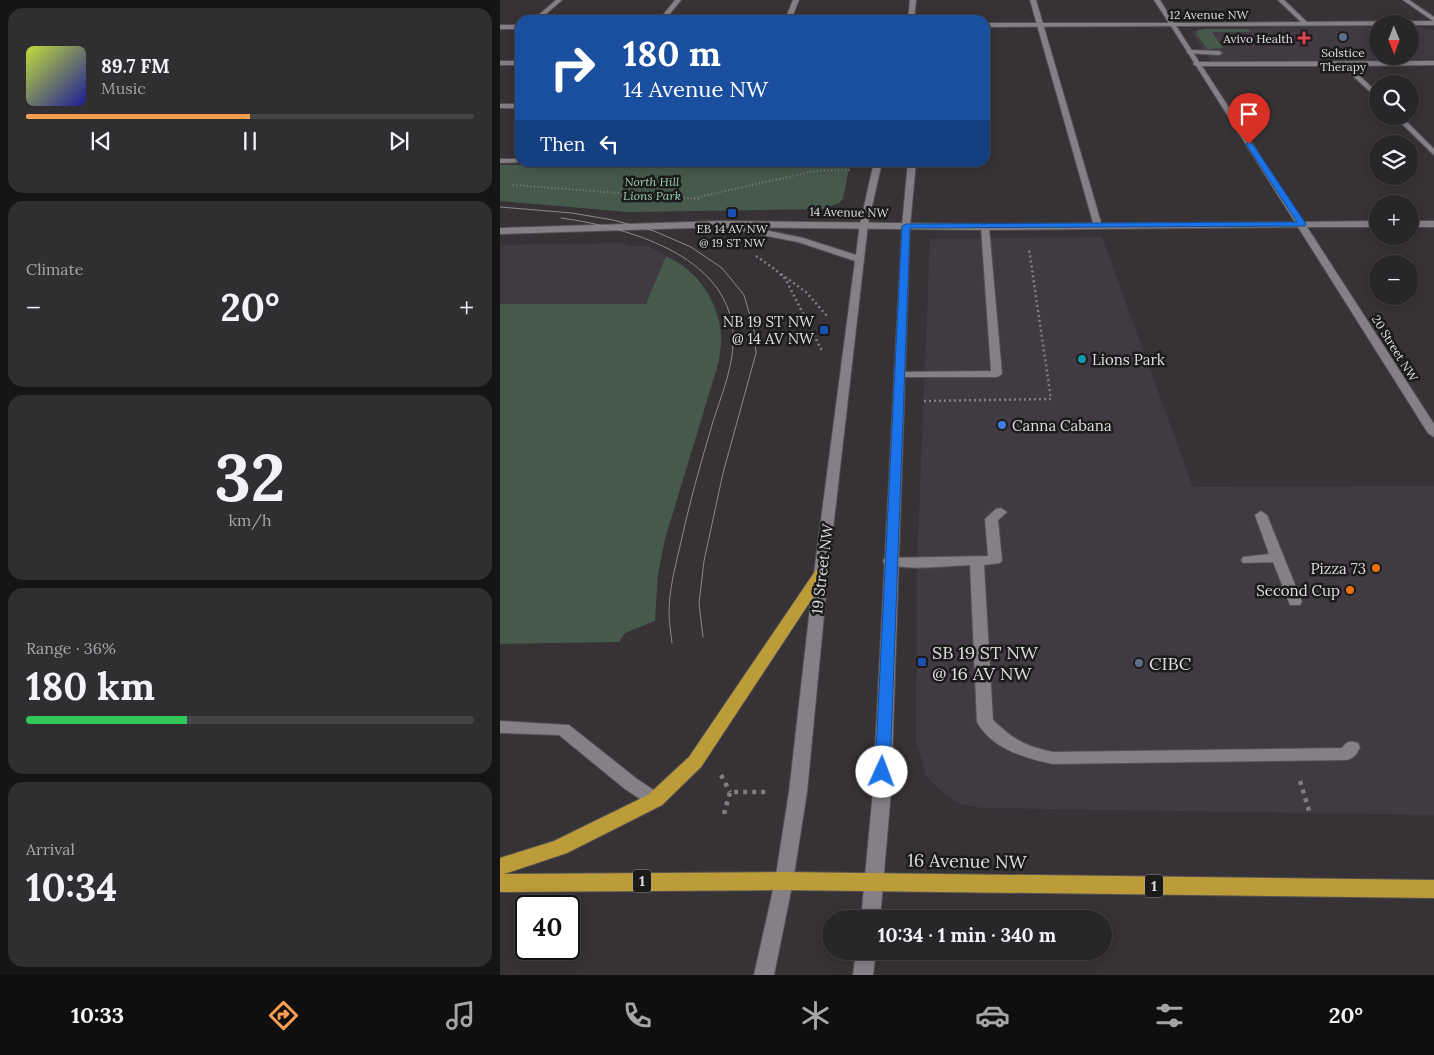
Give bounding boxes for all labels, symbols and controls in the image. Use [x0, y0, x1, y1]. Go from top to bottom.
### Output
street label: 12 Avenue NW [1170, 7, 1250, 22]
north arrow [1369, 15, 1419, 65]
map controls [1369, 15, 1419, 305]
text: 180 m [623, 31, 721, 76]
place label: Avivo Health [1222, 31, 1293, 46]
marker: Avivo Health [1297, 31, 1311, 45]
marker: Solstice Therapy [1337, 31, 1349, 43]
icon: right [540, 35, 605, 100]
place label: Solstice Therapy [1320, 45, 1367, 74]
text: 89.7 FM [101, 54, 170, 78]
text: 14 Avenue NW [623, 75, 768, 103]
button: search [1369, 75, 1419, 125]
text: Music [101, 78, 146, 98]
pin [1228, 93, 1270, 144]
icon: arrive [1235, 100, 1263, 128]
icon: previous [87, 127, 115, 155]
icon: pause [236, 127, 264, 155]
icon: next [385, 127, 413, 155]
icon: left [595, 130, 623, 158]
text: Then [540, 132, 585, 156]
button: layers [1369, 135, 1419, 185]
park label: North Hill Lions Park [623, 174, 681, 203]
button: + [1369, 195, 1419, 245]
street label: 14 Avenue NW [809, 204, 890, 220]
marker: EB 14 AV NW @ 19 ST NW [726, 207, 738, 219]
place label: EB 14 AV NW @ 19 ST NW [696, 221, 769, 250]
button: − [1369, 255, 1419, 305]
text: Climate [26, 259, 83, 279]
text: 20° [221, 283, 279, 331]
text: − [26, 290, 41, 326]
text: + [459, 290, 474, 326]
place label: NB 19 ST NW @ 14 AV NW [723, 312, 815, 348]
street label: 20 Street NW [1369, 312, 1422, 385]
marker: NB 19 ST NW @ 14 AV NW [818, 324, 830, 336]
place label: Lions Park [1092, 350, 1165, 369]
marker: Lions Park [1076, 353, 1088, 365]
place label: Canna Cabana [1012, 416, 1112, 435]
marker: Canna Cabana [996, 419, 1008, 431]
text: 32 [214, 436, 286, 519]
text: km/h [228, 510, 272, 530]
street label: 19 Street NW [807, 522, 837, 615]
place label: Pizza 73 [1310, 559, 1366, 578]
marker: Pizza 73 [1370, 562, 1382, 574]
place label: Second Cup [1256, 581, 1340, 600]
marker: Second Cup [1344, 584, 1356, 596]
text: Range · 36% [26, 638, 116, 658]
place label: SB 19 ST NW @ 16 AV NW [932, 641, 1039, 685]
place label: CIBC [1149, 652, 1192, 675]
marker: SB 19 ST NW @ 16 AV NW [916, 656, 928, 668]
marker: CIBC [1133, 657, 1145, 669]
text: 180 km [26, 662, 155, 710]
position arrow [855, 745, 907, 797]
text: Arrival [26, 839, 75, 859]
street label: 16 Avenue NW [907, 848, 1028, 874]
text: 10:34 [26, 863, 117, 911]
road number: 1 [633, 869, 651, 892]
road number: 1 [1145, 874, 1163, 898]
speed limit sign: 40 [515, 895, 580, 960]
text: 10:34 · 1 min · 340 m [878, 923, 1056, 947]
icon: directions [266, 998, 301, 1033]
icon: music [443, 998, 478, 1033]
icon: phone [620, 998, 655, 1033]
icon: climate [798, 998, 833, 1033]
icon: car [975, 998, 1010, 1033]
icon: filters [1152, 998, 1187, 1033]
text: 10:33 [71, 1001, 124, 1029]
text: 20° [1329, 1001, 1363, 1029]

